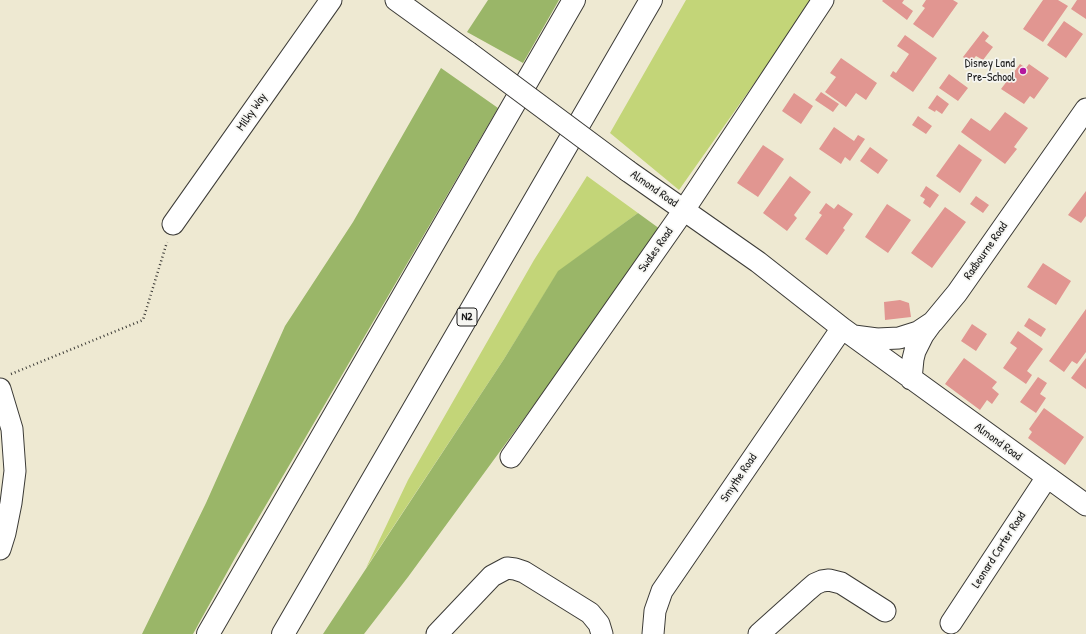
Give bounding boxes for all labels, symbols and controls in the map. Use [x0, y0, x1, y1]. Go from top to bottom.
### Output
place label: Disney Land Pre-School [965, 57, 1015, 85]
marker: Disney Land Pre-School [1018, 66, 1028, 76]
street label: Milky Way [234, 90, 270, 134]
street label: Almond Road [628, 167, 680, 211]
street label: Radbourne Road [961, 220, 1011, 282]
street label: Swales Road [636, 225, 676, 275]
road number: N2 [457, 308, 477, 326]
street label: Almond Road [972, 420, 1024, 464]
street label: Smythe Road [718, 451, 760, 505]
street label: Leonard Carter Road [969, 509, 1029, 591]

